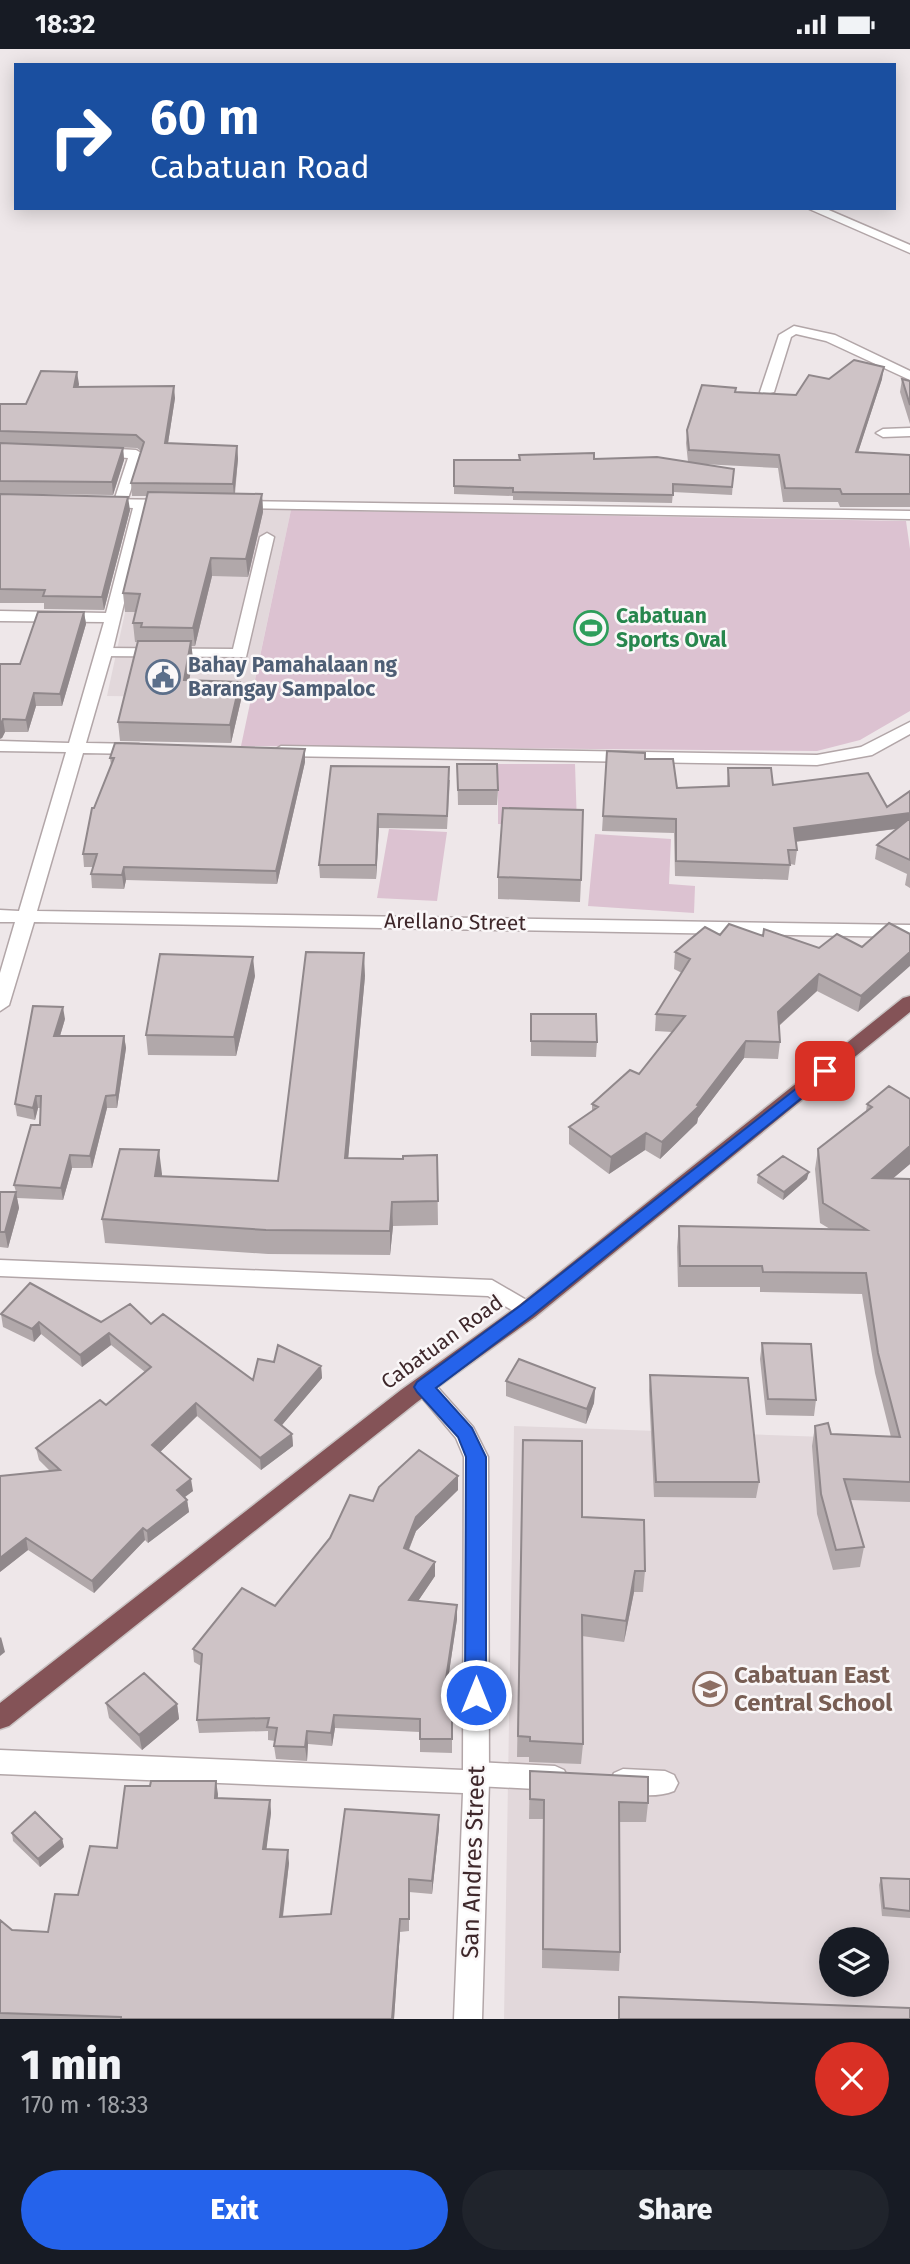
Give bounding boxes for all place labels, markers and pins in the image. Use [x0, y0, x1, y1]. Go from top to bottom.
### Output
place label: Cabatuan Sports Oval [616, 603, 728, 653]
sports icon: Cabatuan Sports Oval [572, 609, 610, 647]
place label: Bahay Pamahalaan ng Barangay Sampaloc [188, 652, 398, 702]
public building icon: Bahay Pamahalaan ng Barangay Sampaloc [144, 658, 182, 696]
pin [795, 1041, 855, 1101]
place label: Cabatuan East Central School [734, 1661, 893, 1717]
school or university icon: Cabatuan East Central School [691, 1670, 729, 1708]

